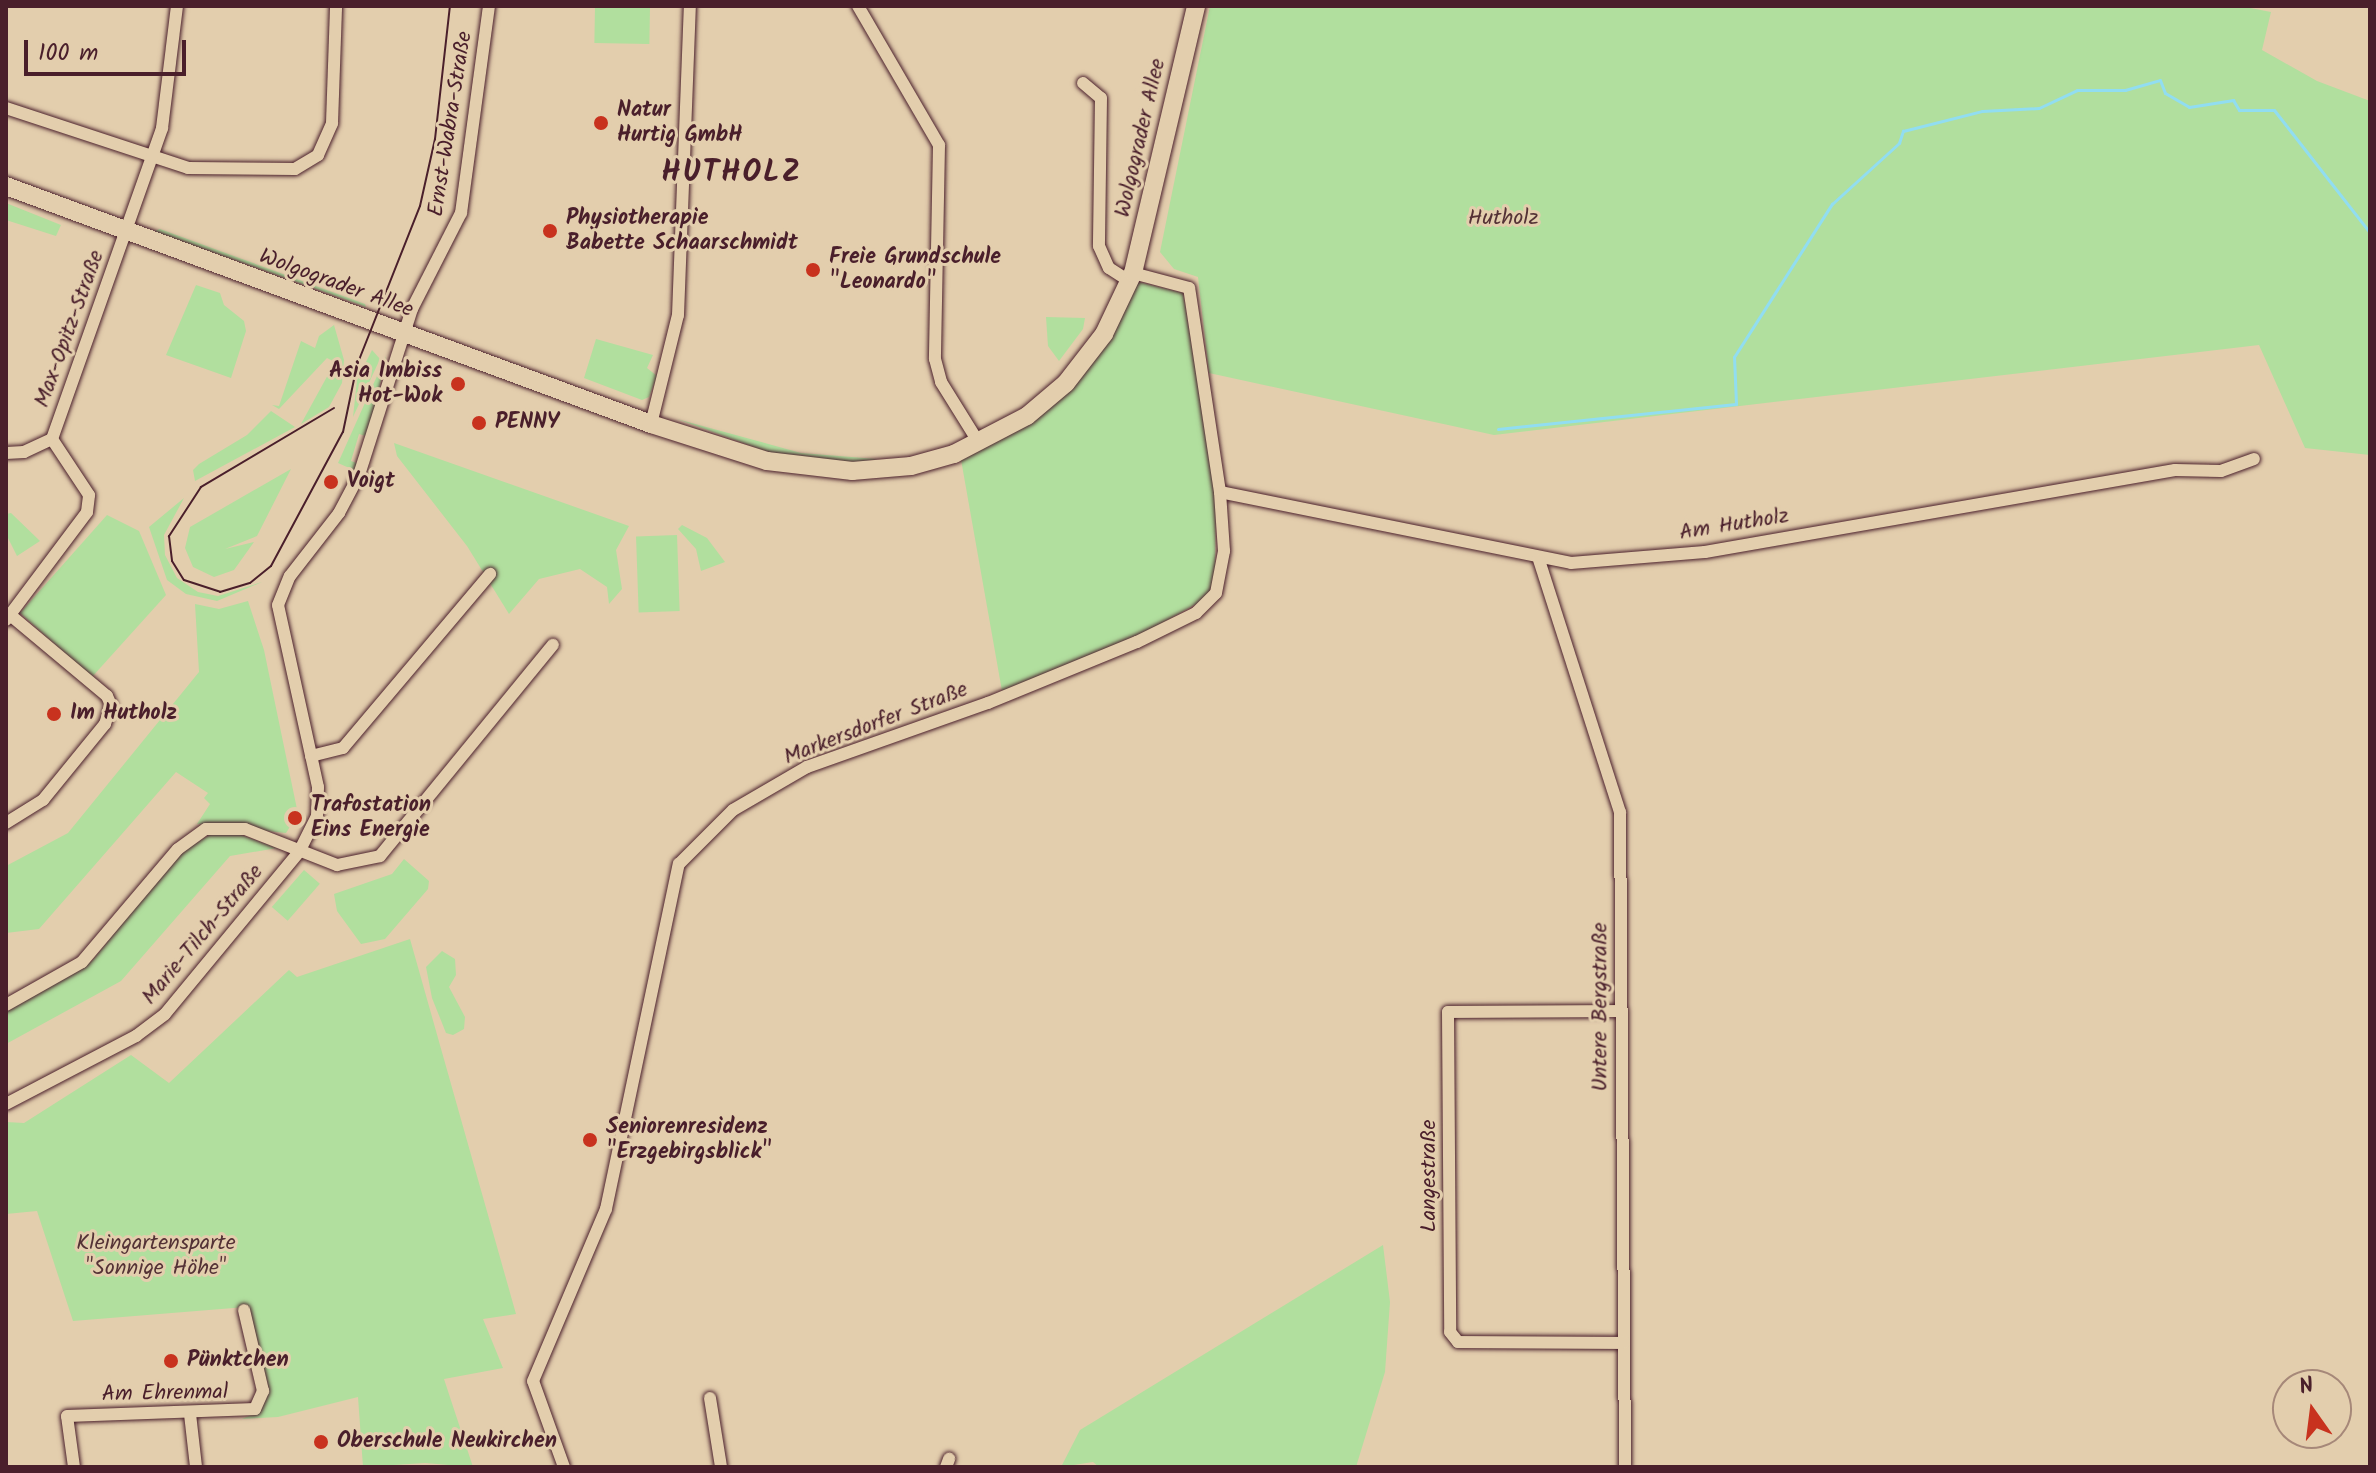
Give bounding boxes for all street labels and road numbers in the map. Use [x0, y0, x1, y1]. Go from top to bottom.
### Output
street label: Ernst-Wabra-Straße [423, 29, 479, 219]
street label: Wolgograder Allee [1110, 56, 1172, 220]
street label: Wolgograder Allee [255, 244, 417, 324]
street label: Max-Opitz-Straße [29, 247, 111, 411]
street label: Am Hutholz [1677, 503, 1791, 547]
street label: Markersdorfer Straße [780, 677, 972, 771]
street label: Marie-Tilch-Straße [137, 860, 269, 1010]
street label: Untere Bergstraße [1588, 922, 1614, 1092]
street label: Langestraße [1417, 1120, 1443, 1232]
street label: Am Ehrenmal [102, 1380, 228, 1408]

